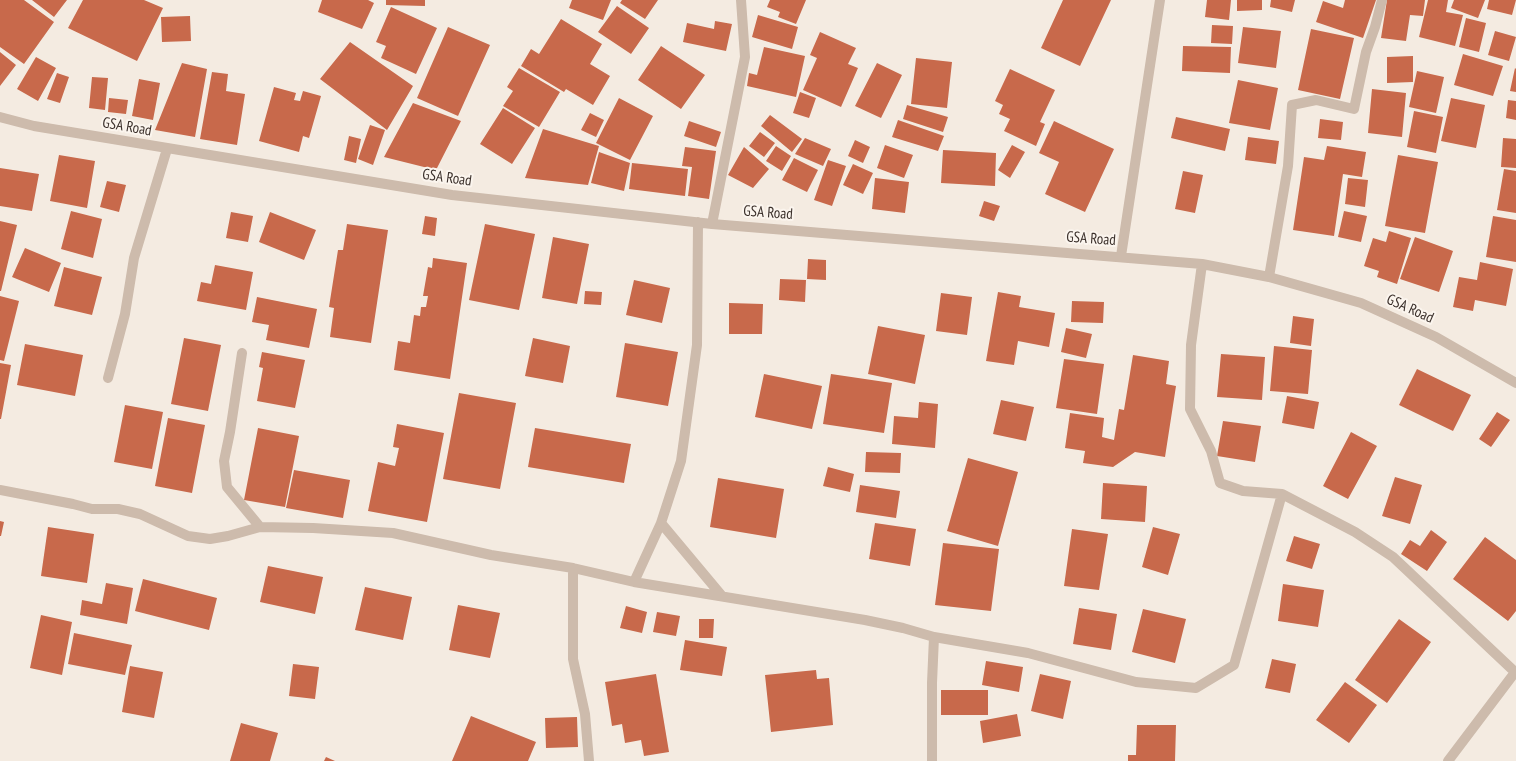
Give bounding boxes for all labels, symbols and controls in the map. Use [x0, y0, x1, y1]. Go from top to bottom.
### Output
street label: GSA Road [101, 114, 153, 140]
street label: GSA Road [421, 166, 473, 190]
street label: GSA Road [743, 202, 793, 224]
street label: GSA Road [1066, 228, 1116, 250]
street label: GSA Road [1384, 291, 1436, 327]

